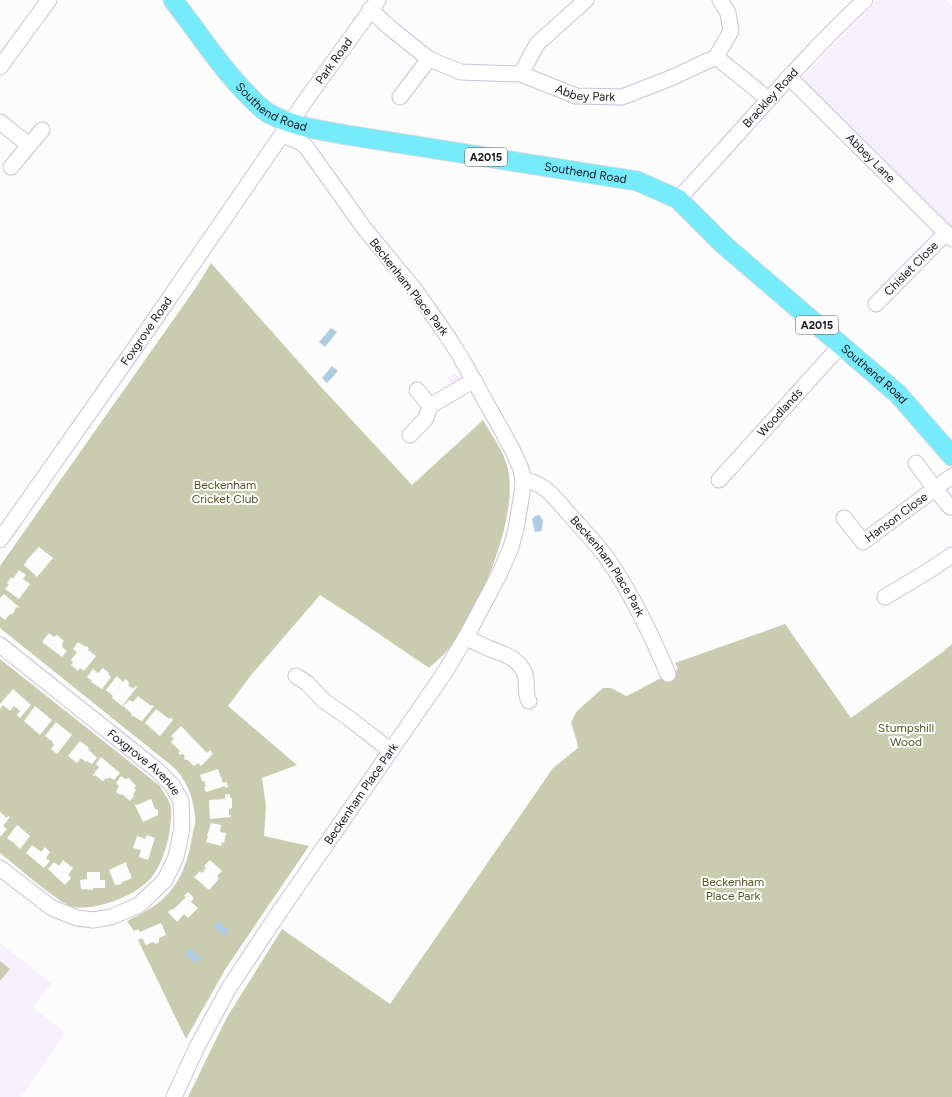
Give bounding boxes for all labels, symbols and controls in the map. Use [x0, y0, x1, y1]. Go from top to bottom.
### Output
street label: Park Road [313, 35, 355, 87]
street label: Brackley Road [740, 65, 801, 131]
street label: Southend Road [233, 80, 309, 134]
street label: Abbey Park [553, 81, 615, 104]
street label: Abbey Lane [843, 131, 898, 186]
road number: A2015 [465, 148, 507, 166]
street label: Southend Road [543, 159, 628, 186]
street label: Beckenham Place Park [367, 235, 452, 339]
street label: Chislet Close [881, 238, 941, 299]
street label: Foxgrove Road [118, 294, 175, 368]
road number: A2015 [796, 316, 838, 334]
street label: Southend Road [838, 341, 910, 407]
street label: Woodlands [755, 385, 806, 439]
park label: Beckenham Cricket Club [192, 478, 258, 506]
street label: Hanson Close [862, 489, 931, 545]
street label: Beckenham Place Park [567, 513, 647, 619]
park label: Stumpshill Wood [878, 721, 934, 749]
street label: Foxgrove Avenue [105, 726, 184, 798]
street label: Beckenham Place Park [321, 740, 401, 847]
park label: Beckenham Place Park [702, 875, 764, 903]

